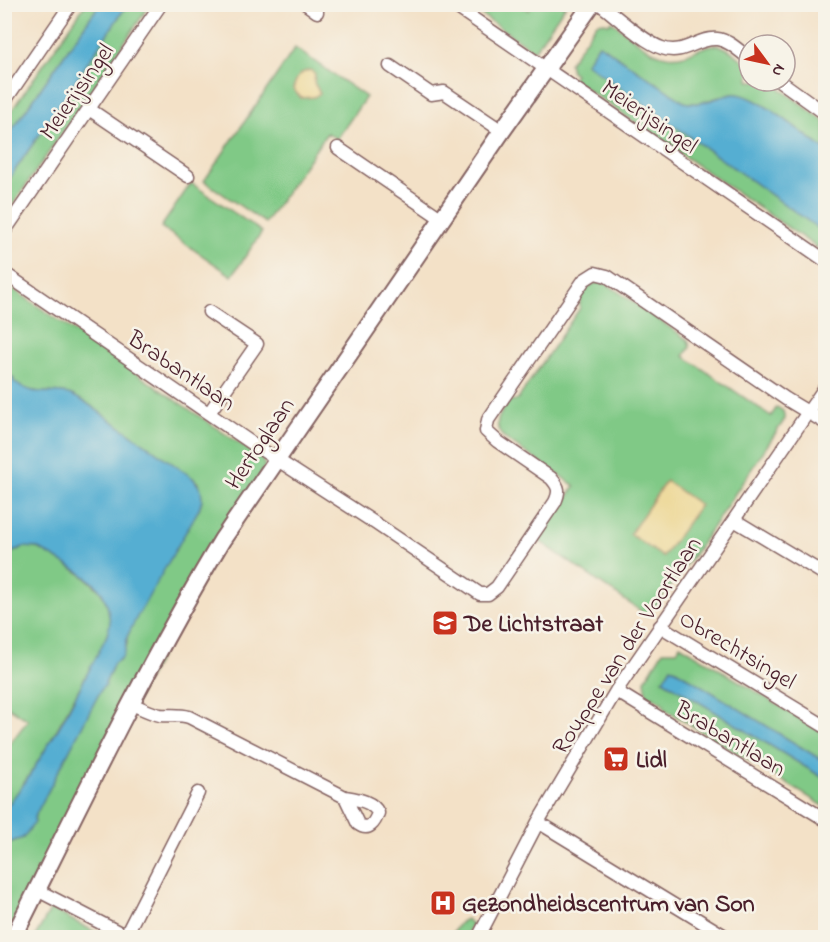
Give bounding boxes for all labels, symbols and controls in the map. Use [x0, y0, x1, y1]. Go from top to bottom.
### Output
north arrow [737, 33, 797, 93]
street label: Meierijsingel [32, 37, 124, 148]
text: N [765, 59, 791, 81]
street label: Meierijsingel [593, 72, 704, 164]
street label: Brabantlaan [119, 322, 242, 421]
street label: Hertoglaan [217, 391, 305, 497]
street label: Rouppe van der Voortlaan [544, 531, 712, 762]
street label: Obrechtsingel [672, 602, 802, 700]
school or university icon: De Lichtstraat [430, 608, 460, 638]
place label: De Lichtstraat [463, 608, 604, 643]
street label: Brabantlaan [667, 693, 792, 787]
supermarket icon: Lidl [601, 744, 631, 774]
place label: Lidl [636, 744, 667, 779]
hospital icon: Gezondheidscentrum van Son [428, 888, 458, 918]
place label: Gezondheidscentrum van Son [462, 888, 755, 923]

